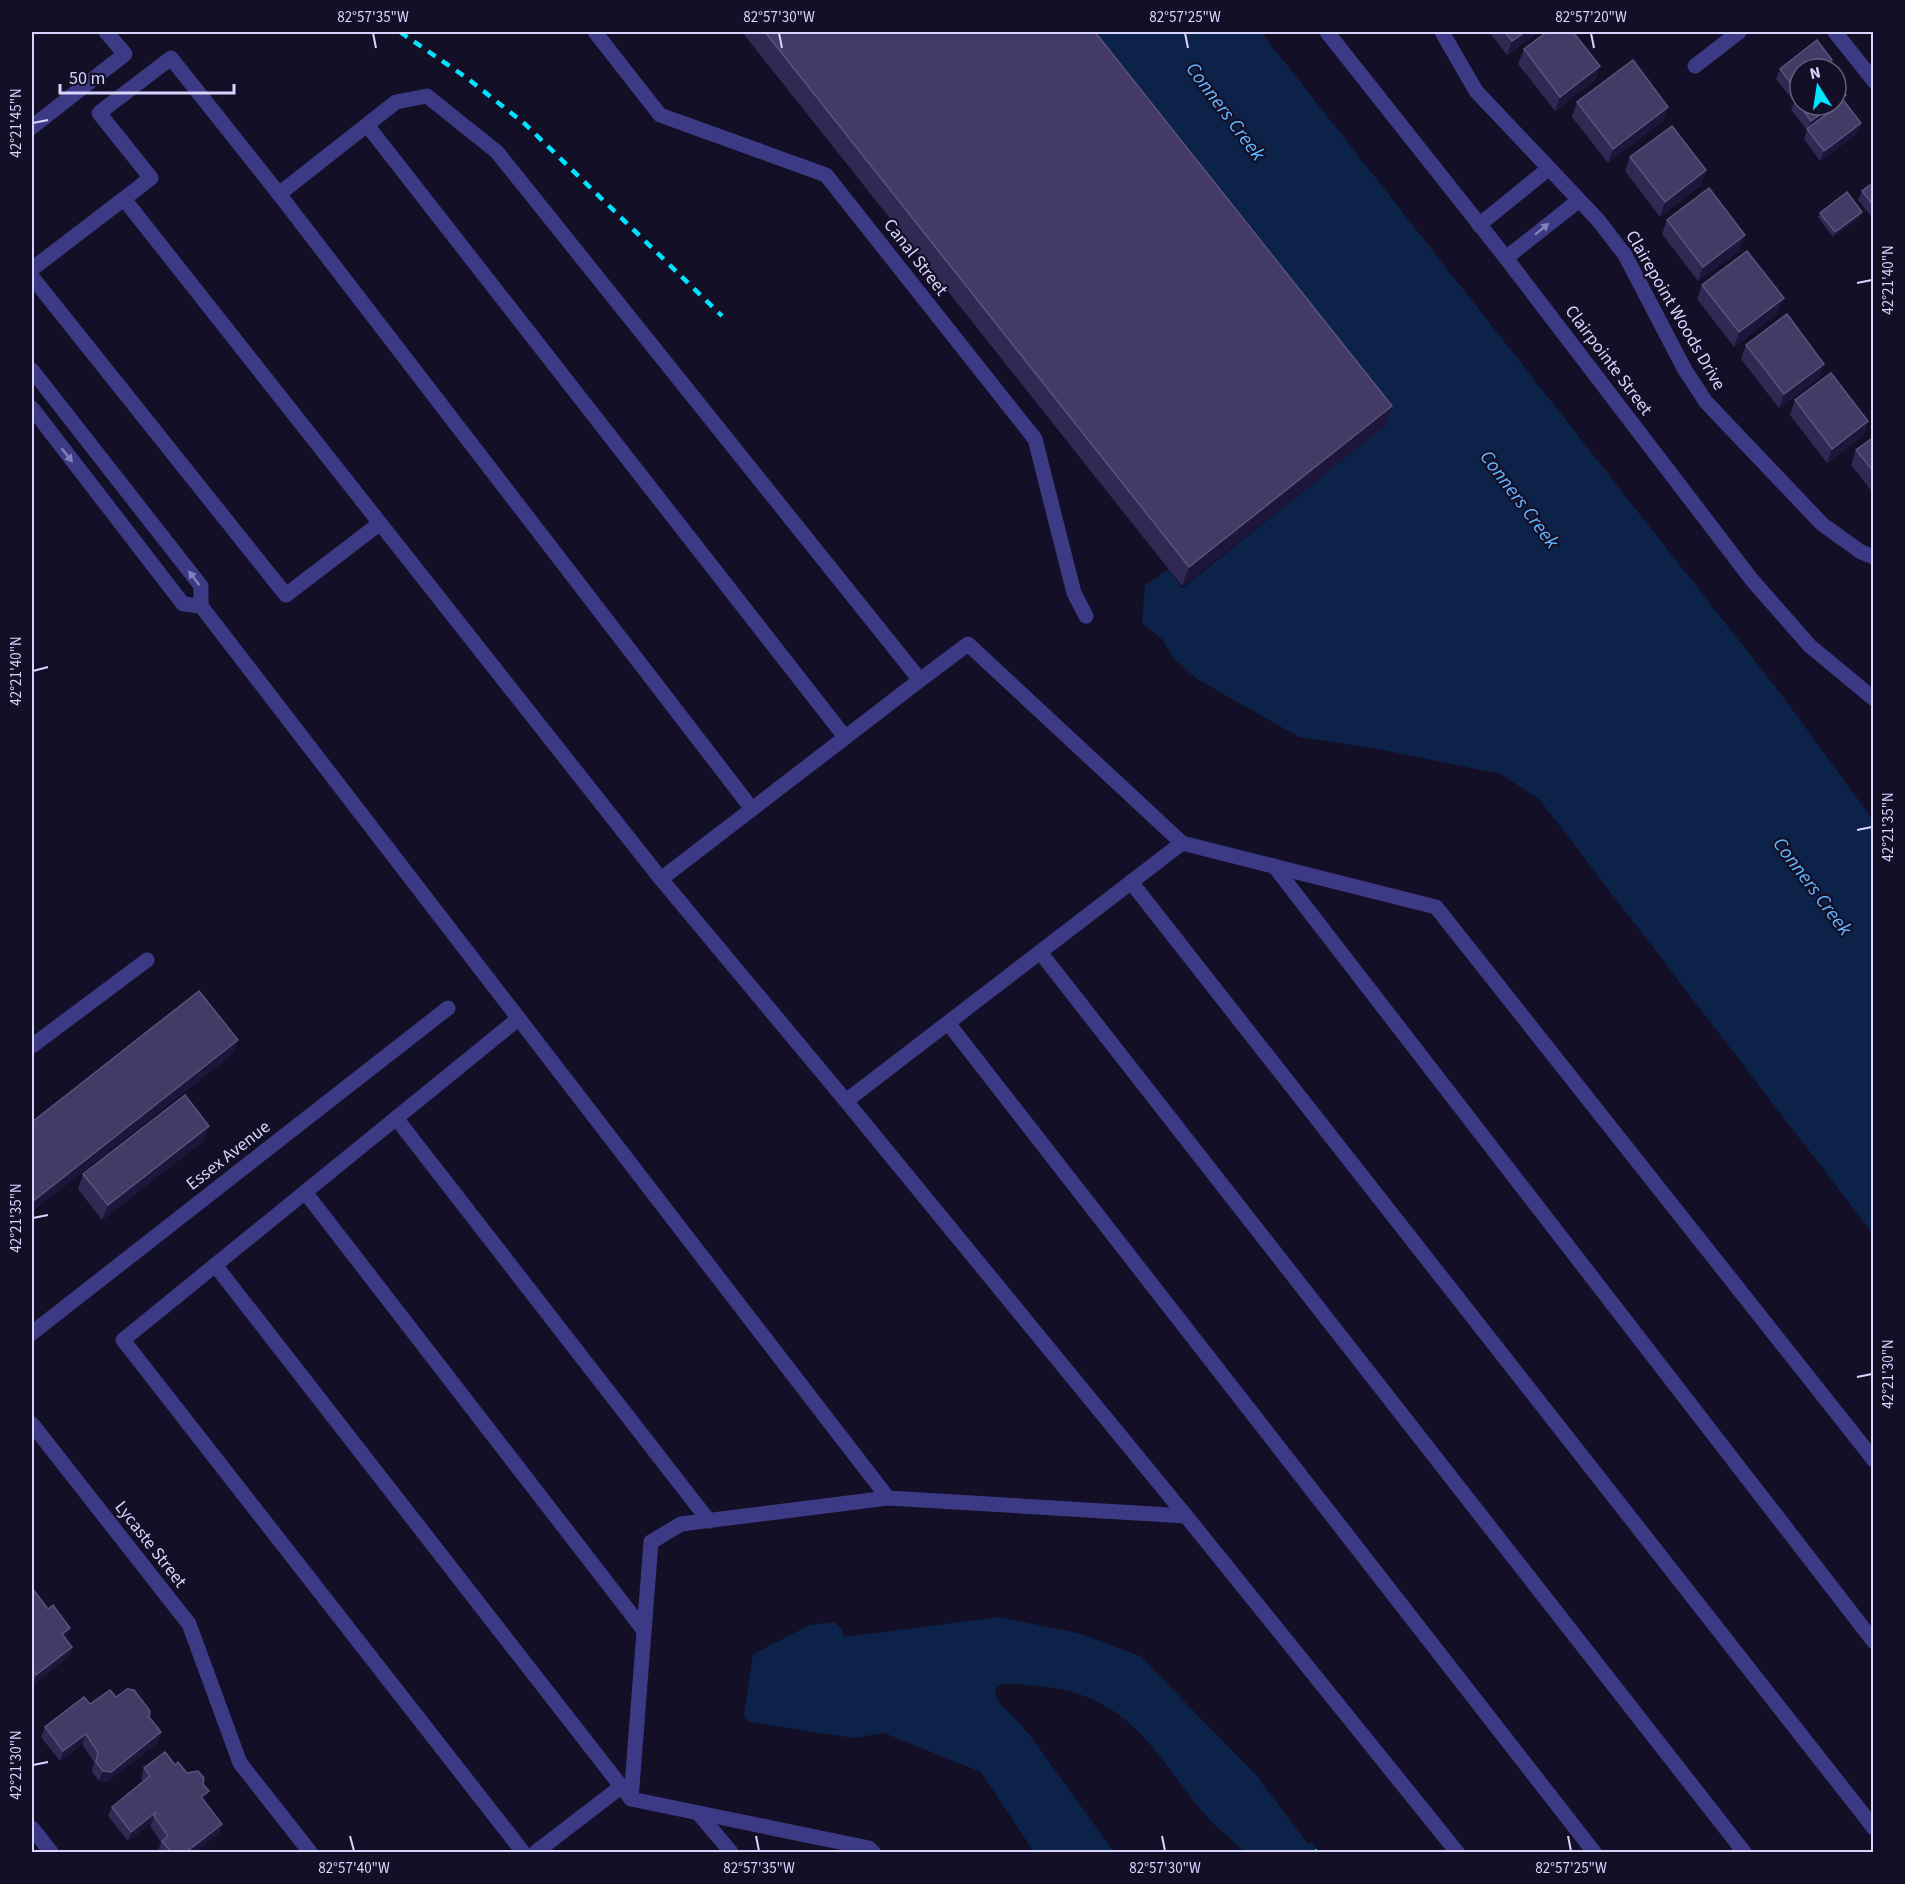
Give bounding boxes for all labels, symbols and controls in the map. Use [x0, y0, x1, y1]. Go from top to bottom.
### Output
text: 82°57'35"W [337, 7, 409, 28]
text: 82°57'30"W [743, 7, 815, 28]
text: 82°57'25"W [1149, 7, 1221, 28]
text: 82°57'20"W [1555, 7, 1627, 28]
water label: Conners Creek [1179, 56, 1272, 167]
scale bar [60, 57, 234, 95]
north arrow [1788, 57, 1848, 117]
text: N [1808, 61, 1823, 85]
text: 50 m [69, 66, 105, 91]
text: 42°21'45"N [6, 88, 27, 158]
street label: Canal Street [878, 214, 954, 301]
one-way arrow [1535, 224, 1550, 236]
street label: Clairepoint Woods Drive [1620, 226, 1732, 395]
text: 42°21'40"N [1878, 245, 1899, 315]
street label: Clairpointe Street [1559, 300, 1658, 421]
water label: Conners Creek [1473, 444, 1566, 555]
one-way arrow [61, 447, 73, 462]
one-way arrow [189, 571, 201, 586]
text: 42°21'40"N [6, 636, 27, 706]
text: 42°21'35"N [1878, 792, 1899, 862]
water label: Conners Creek [1766, 831, 1859, 942]
street label: Essex Avenue [181, 1115, 276, 1196]
text: 42°21'35"N [6, 1183, 27, 1253]
text: 42°21'30"N [1878, 1339, 1899, 1409]
street label: Lycaste Street [109, 1496, 193, 1593]
text: 42°21'30"N [6, 1730, 27, 1800]
text: 82°57'40"W [318, 1858, 390, 1879]
text: 82°57'35"W [723, 1858, 795, 1879]
text: 82°57'30"W [1129, 1858, 1201, 1879]
text: 82°57'25"W [1535, 1858, 1607, 1879]

